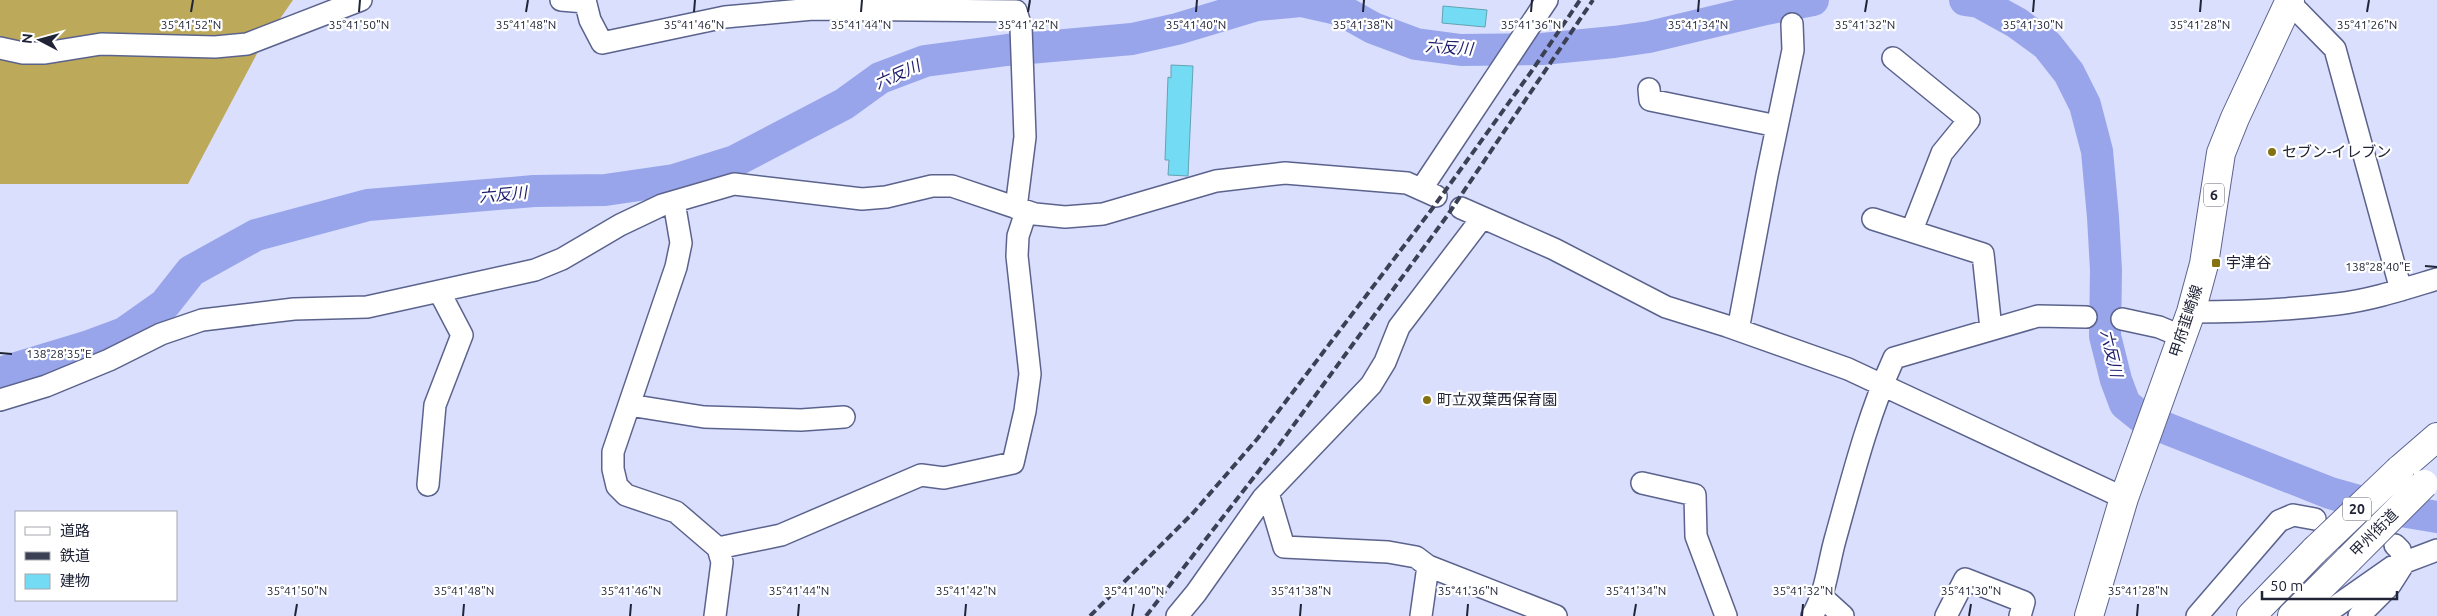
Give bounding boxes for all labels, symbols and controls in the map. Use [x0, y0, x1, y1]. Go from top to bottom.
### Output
north arrow [15, 15, 65, 65]
text: 35°41'52"N [161, 18, 221, 31]
text: 35°41'50"N [329, 18, 389, 31]
text: 35°41'48"N [496, 18, 556, 31]
text: 35°41'46"N [664, 18, 724, 31]
text: 35°41'44"N [831, 18, 891, 31]
text: 35°41'42"N [998, 18, 1058, 31]
text: 35°41'40"N [1166, 18, 1226, 31]
text: 35°41'38"N [1333, 18, 1393, 31]
text: 35°41'36"N [1501, 18, 1561, 31]
text: 35°41'34"N [1668, 18, 1728, 31]
text: 35°41'32"N [1835, 18, 1895, 31]
text: 35°41'30"N [2003, 18, 2063, 31]
text: 35°41'28"N [2170, 18, 2230, 31]
text: 35°41'26"N [2337, 18, 2397, 31]
text: N [19, 33, 36, 45]
water label: 六反川 [1424, 36, 1476, 58]
water label: 六反川 [871, 55, 924, 92]
place label: セブン-イレブン [2282, 143, 2391, 160]
marker: セブン-イレブン [2266, 146, 2278, 158]
water label: 六反川 [478, 183, 530, 205]
road number: 6 [2204, 184, 2224, 206]
place label: 宇津谷 [2226, 254, 2271, 271]
marker: 宇津谷 [2210, 257, 2222, 269]
text: 138°28'40"E [2345, 260, 2411, 273]
street label: 甲府韮崎線 [2166, 283, 2205, 359]
water label: 六反川 [2098, 328, 2127, 380]
text: 138°28'35"E [26, 347, 92, 360]
place label: 町立双葉西保育園 [1437, 391, 1557, 408]
marker: 町立双葉西保育園 [1421, 394, 1433, 406]
road number: 20 [2343, 498, 2371, 520]
street label: 甲州街道 [2346, 505, 2401, 560]
legend [15, 511, 178, 601]
text: 道路 [60, 522, 90, 539]
text: 鉄道 [60, 547, 90, 564]
scale bar [2262, 568, 2397, 600]
text: 建物 [60, 572, 90, 589]
text: 50 m [2270, 577, 2303, 594]
text: 35°41'50"N [267, 584, 327, 597]
text: 35°41'48"N [434, 584, 494, 597]
text: 35°41'46"N [601, 584, 661, 597]
text: 35°41'44"N [769, 584, 829, 597]
text: 35°41'42"N [936, 584, 996, 597]
text: 35°41'40"N [1104, 584, 1164, 597]
text: 35°41'38"N [1271, 584, 1331, 597]
text: 35°41'36"N [1438, 584, 1498, 597]
text: 35°41'34"N [1606, 584, 1666, 597]
text: 35°41'32"N [1773, 584, 1833, 597]
text: 35°41'30"N [1941, 584, 2001, 597]
text: 35°41'28"N [2108, 584, 2168, 597]

